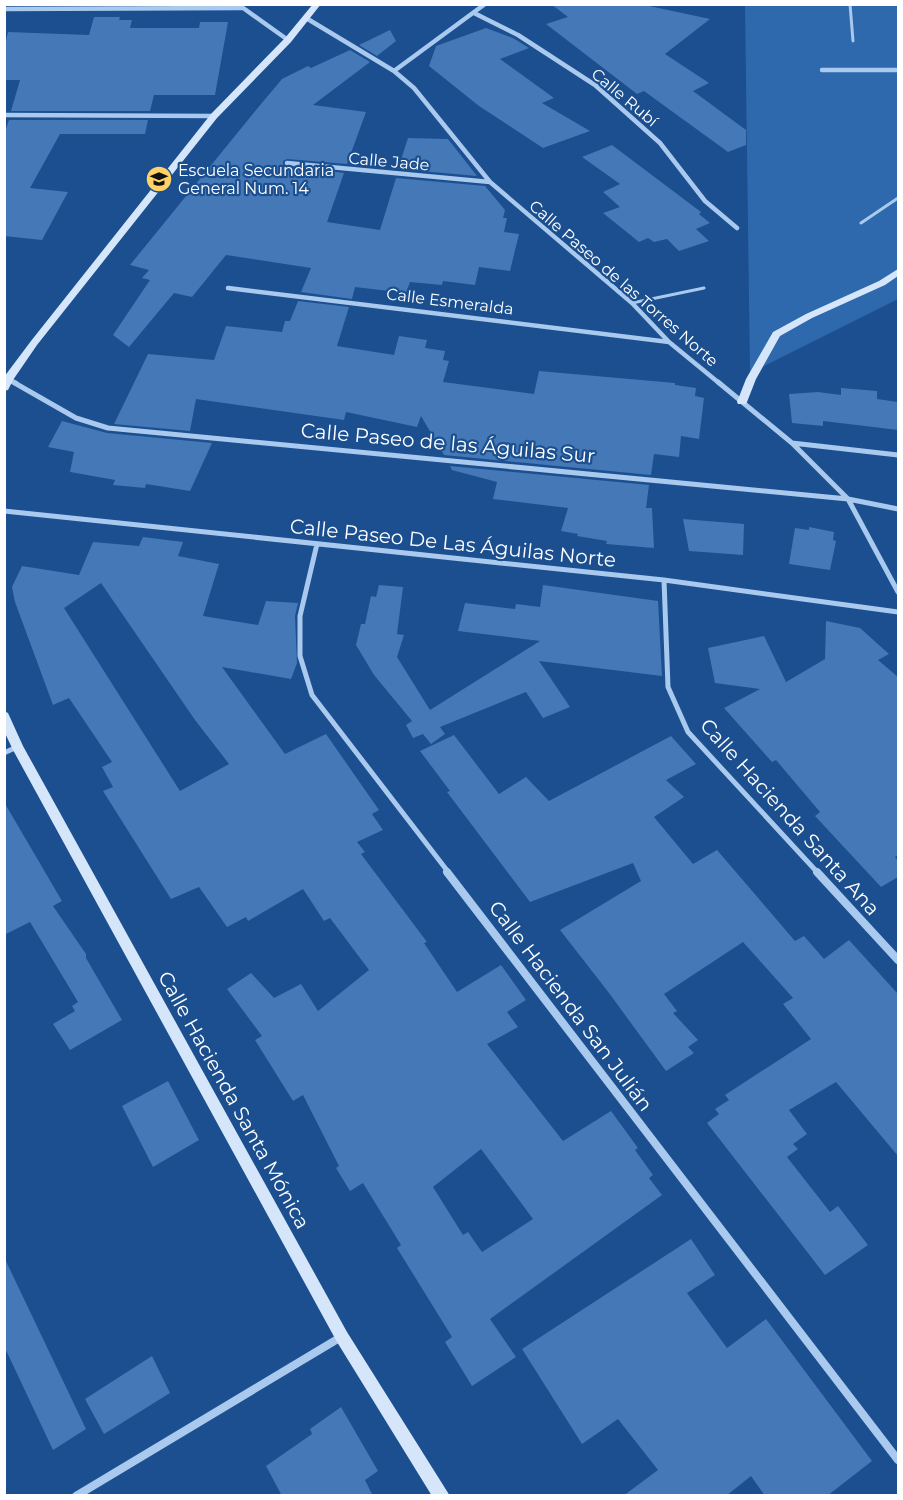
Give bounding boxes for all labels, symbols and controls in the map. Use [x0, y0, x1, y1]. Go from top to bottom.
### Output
street label: Calle Rubí [588, 64, 662, 131]
street label: Calle Jade [348, 149, 430, 174]
place label: Escuela Secundaria General Num. 14 [178, 161, 334, 198]
school or university icon: Escuela Secundaria General Num. 14 [144, 164, 174, 194]
street label: Calle Paseo de las Torres Norte [525, 196, 722, 371]
street label: Calle Esmeralda [385, 284, 515, 319]
street label: Calle Paseo de las Águilas Sur [300, 418, 596, 468]
street label: Calle Paseo De Las Águilas Norte [289, 514, 617, 572]
street label: Calle Hacienda Santa Ana [695, 714, 885, 920]
street label: Calle Hacienda San Julián [484, 896, 658, 1116]
street label: Calle Hacienda Santa Mónica [153, 967, 315, 1233]

